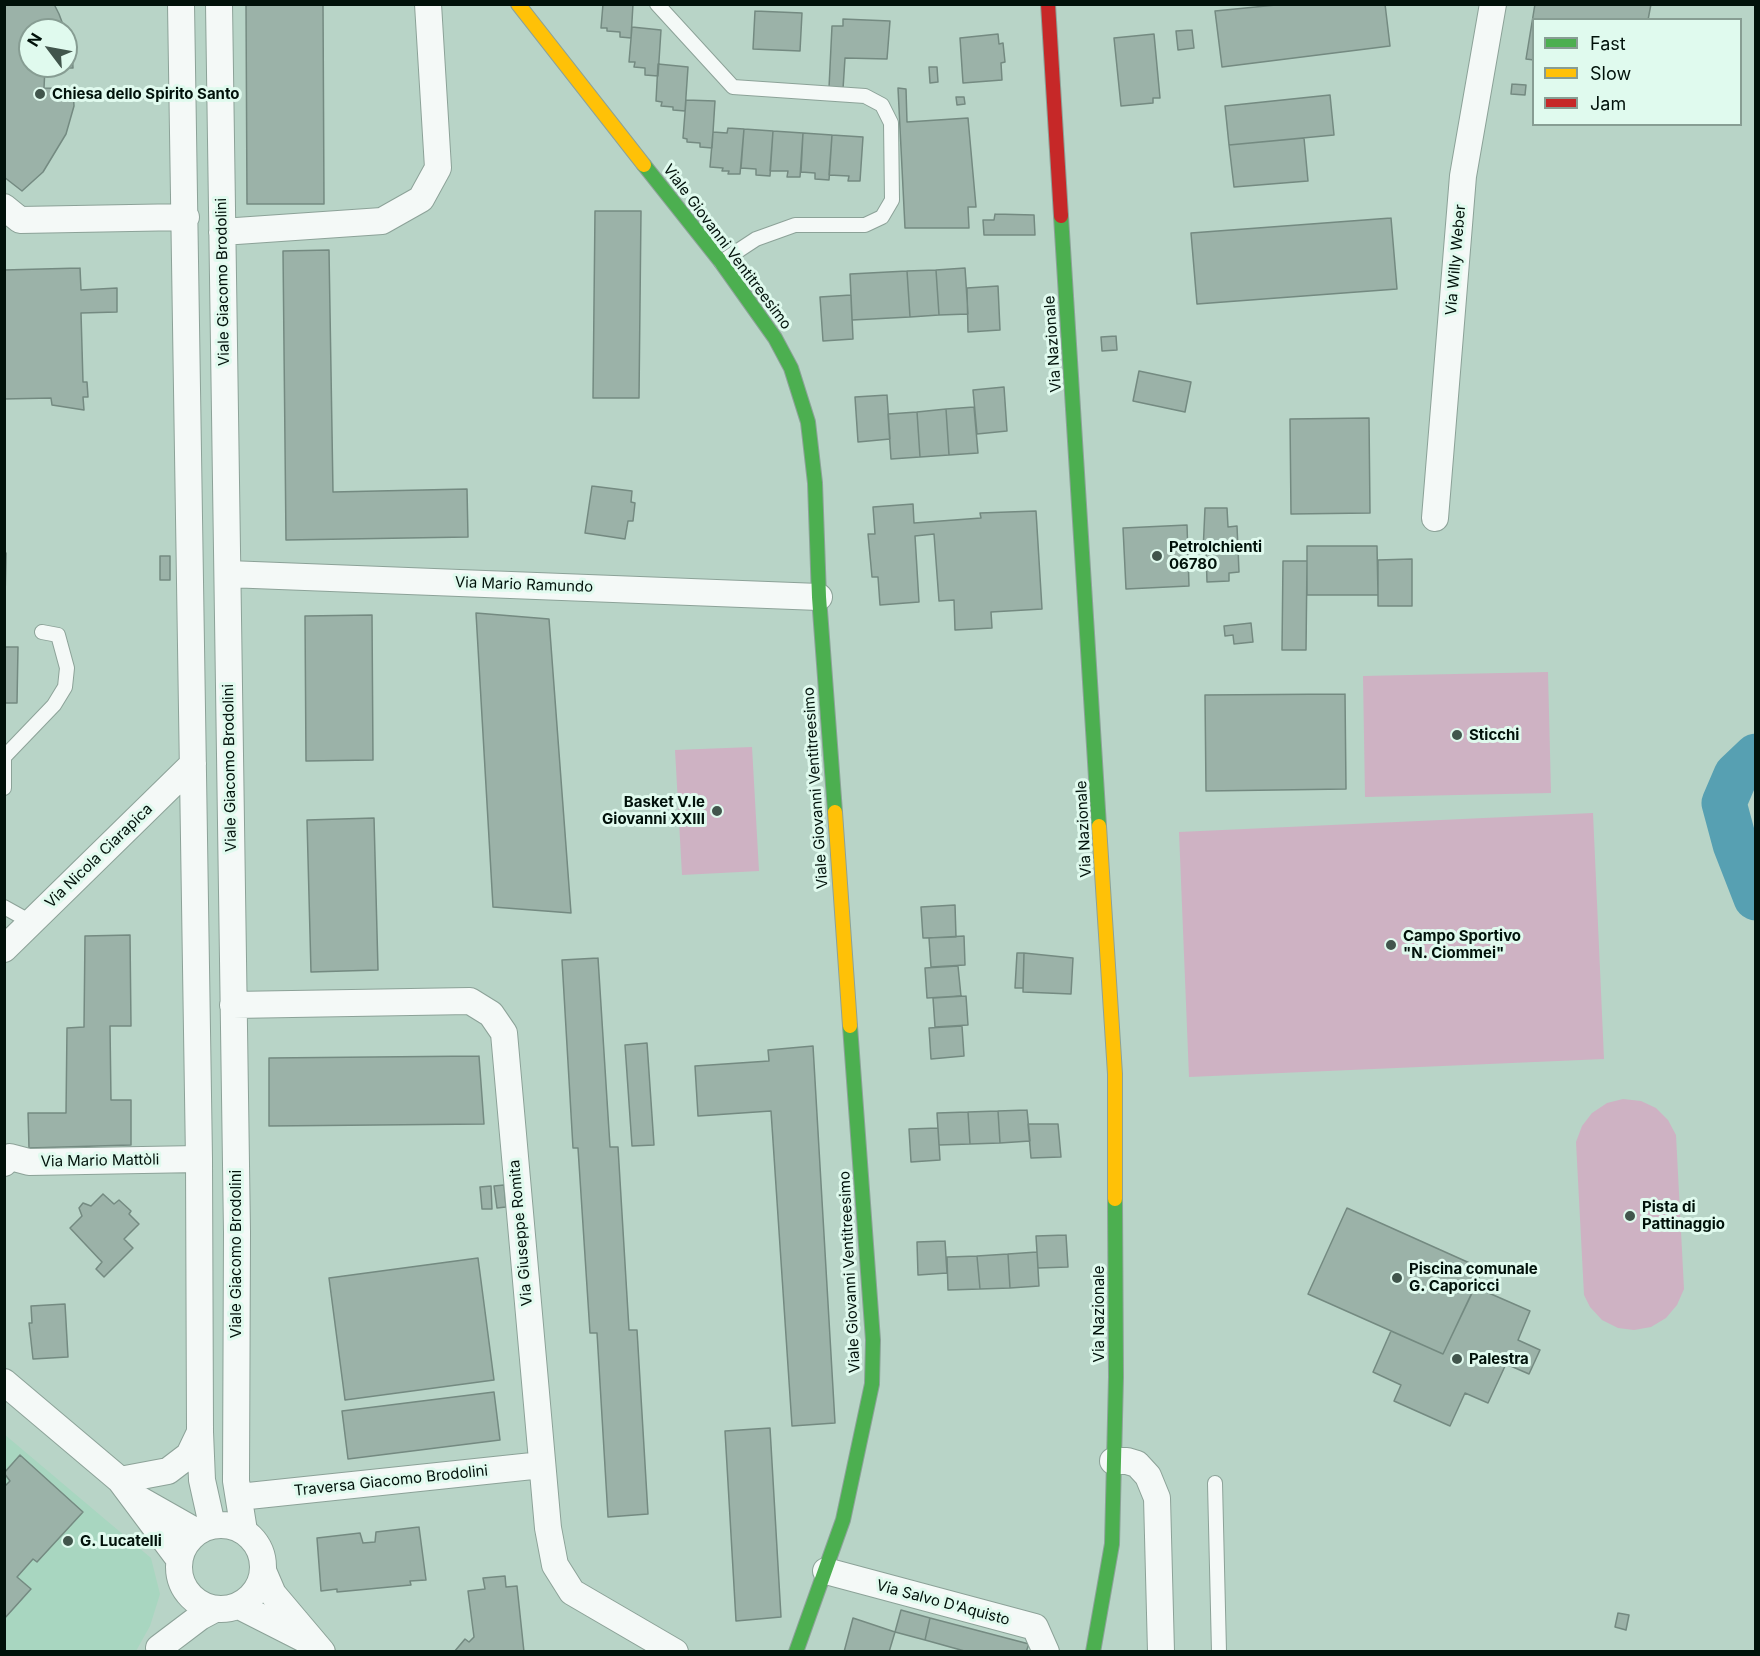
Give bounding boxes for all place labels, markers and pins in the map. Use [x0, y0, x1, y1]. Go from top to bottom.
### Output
place label: Chiesa dello Spirito Santo [52, 85, 240, 103]
marker: Chiesa dello Spirito Santo [33, 87, 47, 101]
place label: Petrolchienti 06780 [1169, 538, 1262, 573]
marker: Petrolchienti 06780 [1150, 549, 1164, 563]
place label: Sticchi [1469, 726, 1519, 744]
marker: Sticchi [1450, 728, 1464, 742]
place label: Basket V.le Giovanni XXIII [602, 793, 705, 828]
marker: Basket V.le Giovanni XXIII [710, 804, 724, 818]
place label: Campo Sportivo "N. Ciommei" [1403, 927, 1521, 962]
marker: Campo Sportivo "N. Ciommei" [1384, 938, 1398, 952]
place label: Pista di Pattinaggio [1642, 1198, 1725, 1233]
marker: Pista di Pattinaggio [1623, 1209, 1637, 1223]
place label: Piscina comunale G. Caporicci [1409, 1260, 1538, 1295]
marker: Piscina comunale G. Caporicci [1390, 1271, 1404, 1285]
place label: Palestra [1469, 1350, 1529, 1368]
marker: Palestra [1450, 1352, 1464, 1366]
place label: G. Lucatelli [80, 1532, 162, 1550]
marker: G. Lucatelli [61, 1534, 75, 1548]

